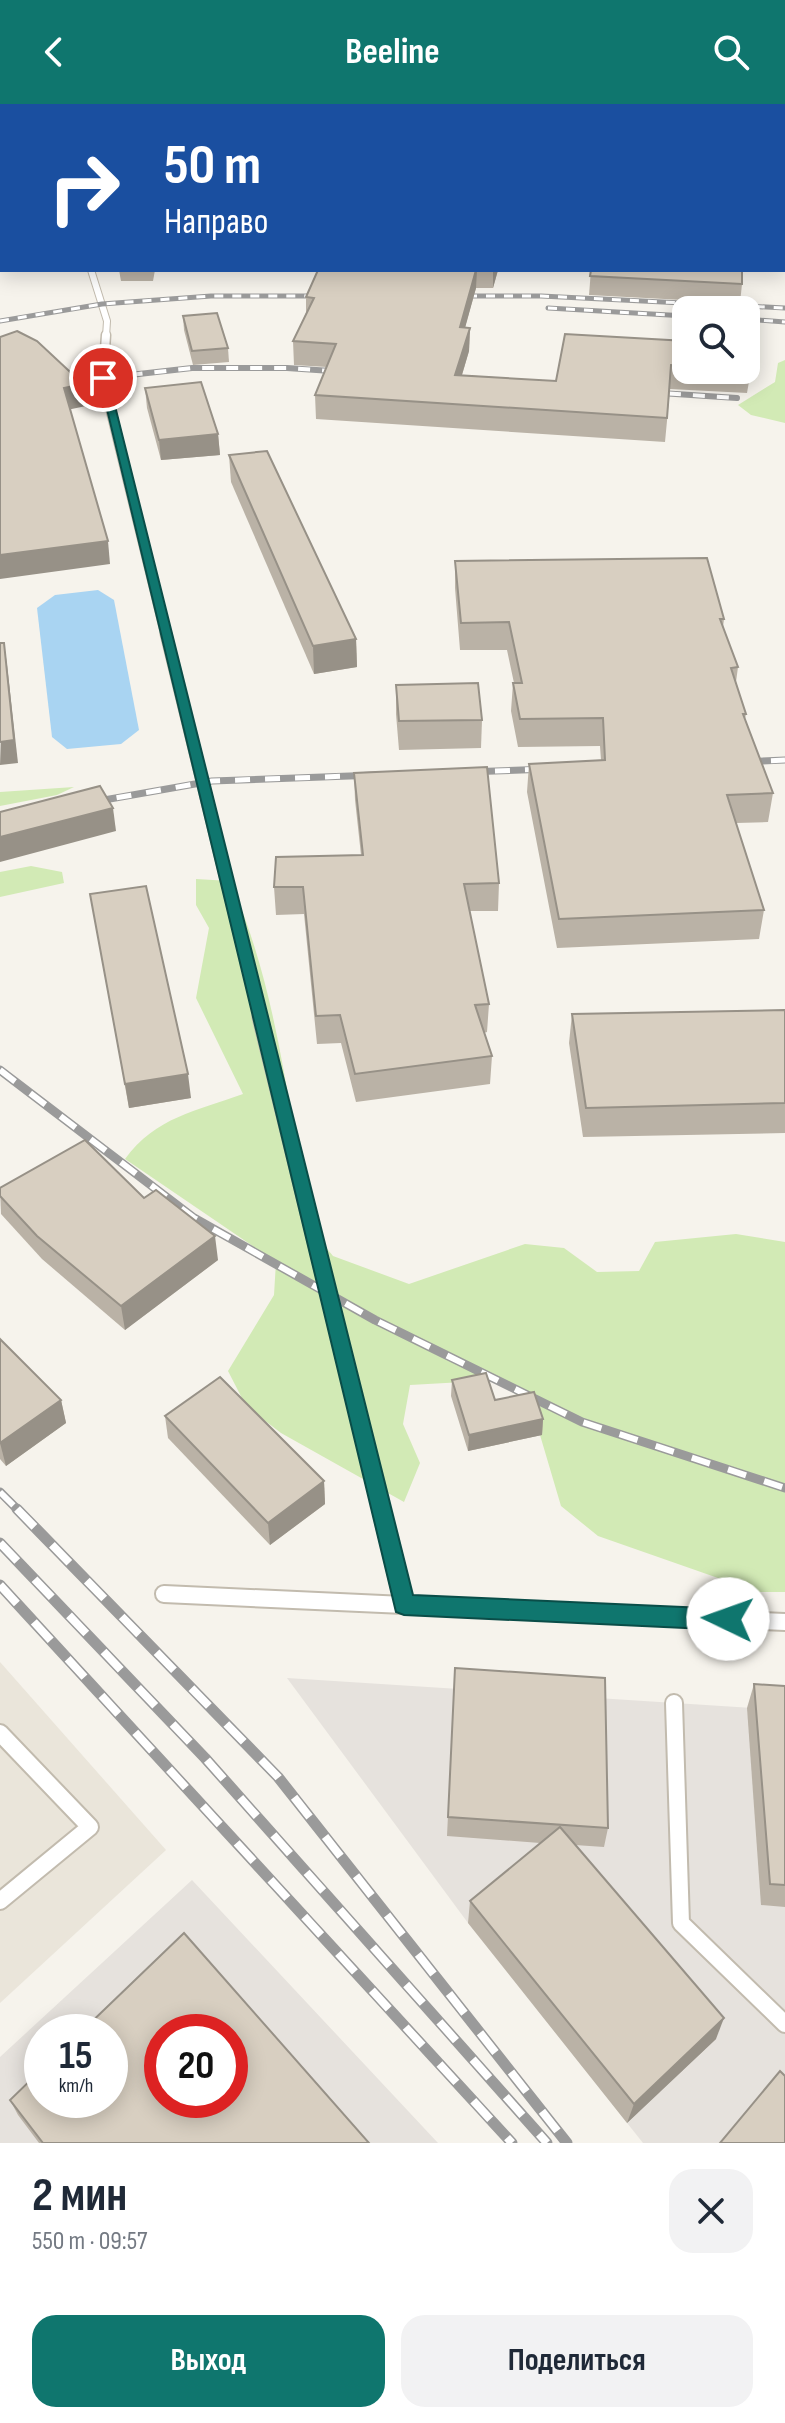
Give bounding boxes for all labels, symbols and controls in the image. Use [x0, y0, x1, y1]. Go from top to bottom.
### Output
icon: back [32, 30, 76, 74]
icon: search [709, 30, 753, 74]
text: Beeline [345, 31, 440, 74]
text: 50 m [164, 133, 261, 200]
icon: right [32, 136, 136, 240]
text: Направо [164, 201, 268, 244]
map controls [672, 296, 760, 384]
button: search [672, 296, 760, 384]
pin [69, 344, 137, 412]
icon: arrive [81, 356, 125, 400]
position arrow [686, 1577, 770, 1661]
speed limit sign: 20 [144, 2014, 248, 2118]
text: 15 [59, 2032, 93, 2080]
text: km/h [59, 2074, 93, 2098]
text: 2 мин [32, 2167, 127, 2224]
button: close [669, 2169, 753, 2253]
text: 550 m · 09:57 [32, 2226, 147, 2257]
button: Выход [32, 2315, 385, 2407]
button: Поделиться [401, 2315, 753, 2407]

